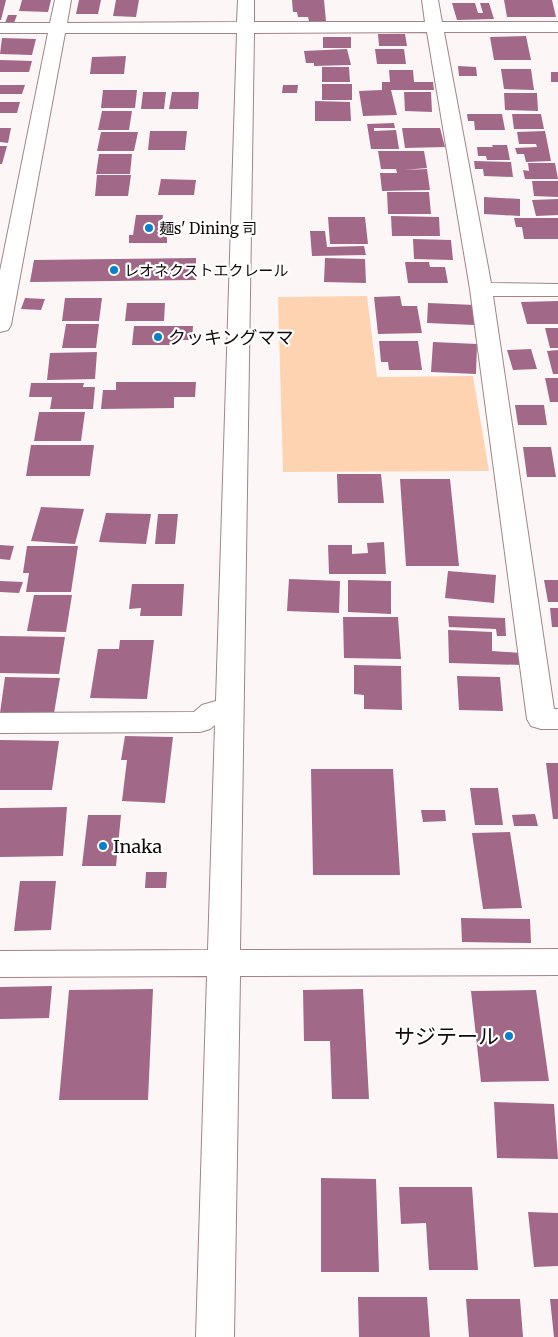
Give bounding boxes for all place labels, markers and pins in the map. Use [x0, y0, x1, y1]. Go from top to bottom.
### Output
place label: 麺s' Dining 司 [159, 219, 257, 238]
marker: 麺s' Dining 司 [143, 222, 155, 234]
place label: レオネクストエクレール [124, 261, 289, 280]
marker: レオネクストエクレール [108, 264, 120, 276]
place label: クッキングママ [168, 326, 293, 349]
marker: クッキングママ [152, 331, 164, 343]
place label: Inaka [113, 835, 162, 858]
marker: Inaka [97, 840, 109, 852]
place label: サジテール [394, 1023, 499, 1050]
marker: サジテール [503, 1030, 515, 1042]

